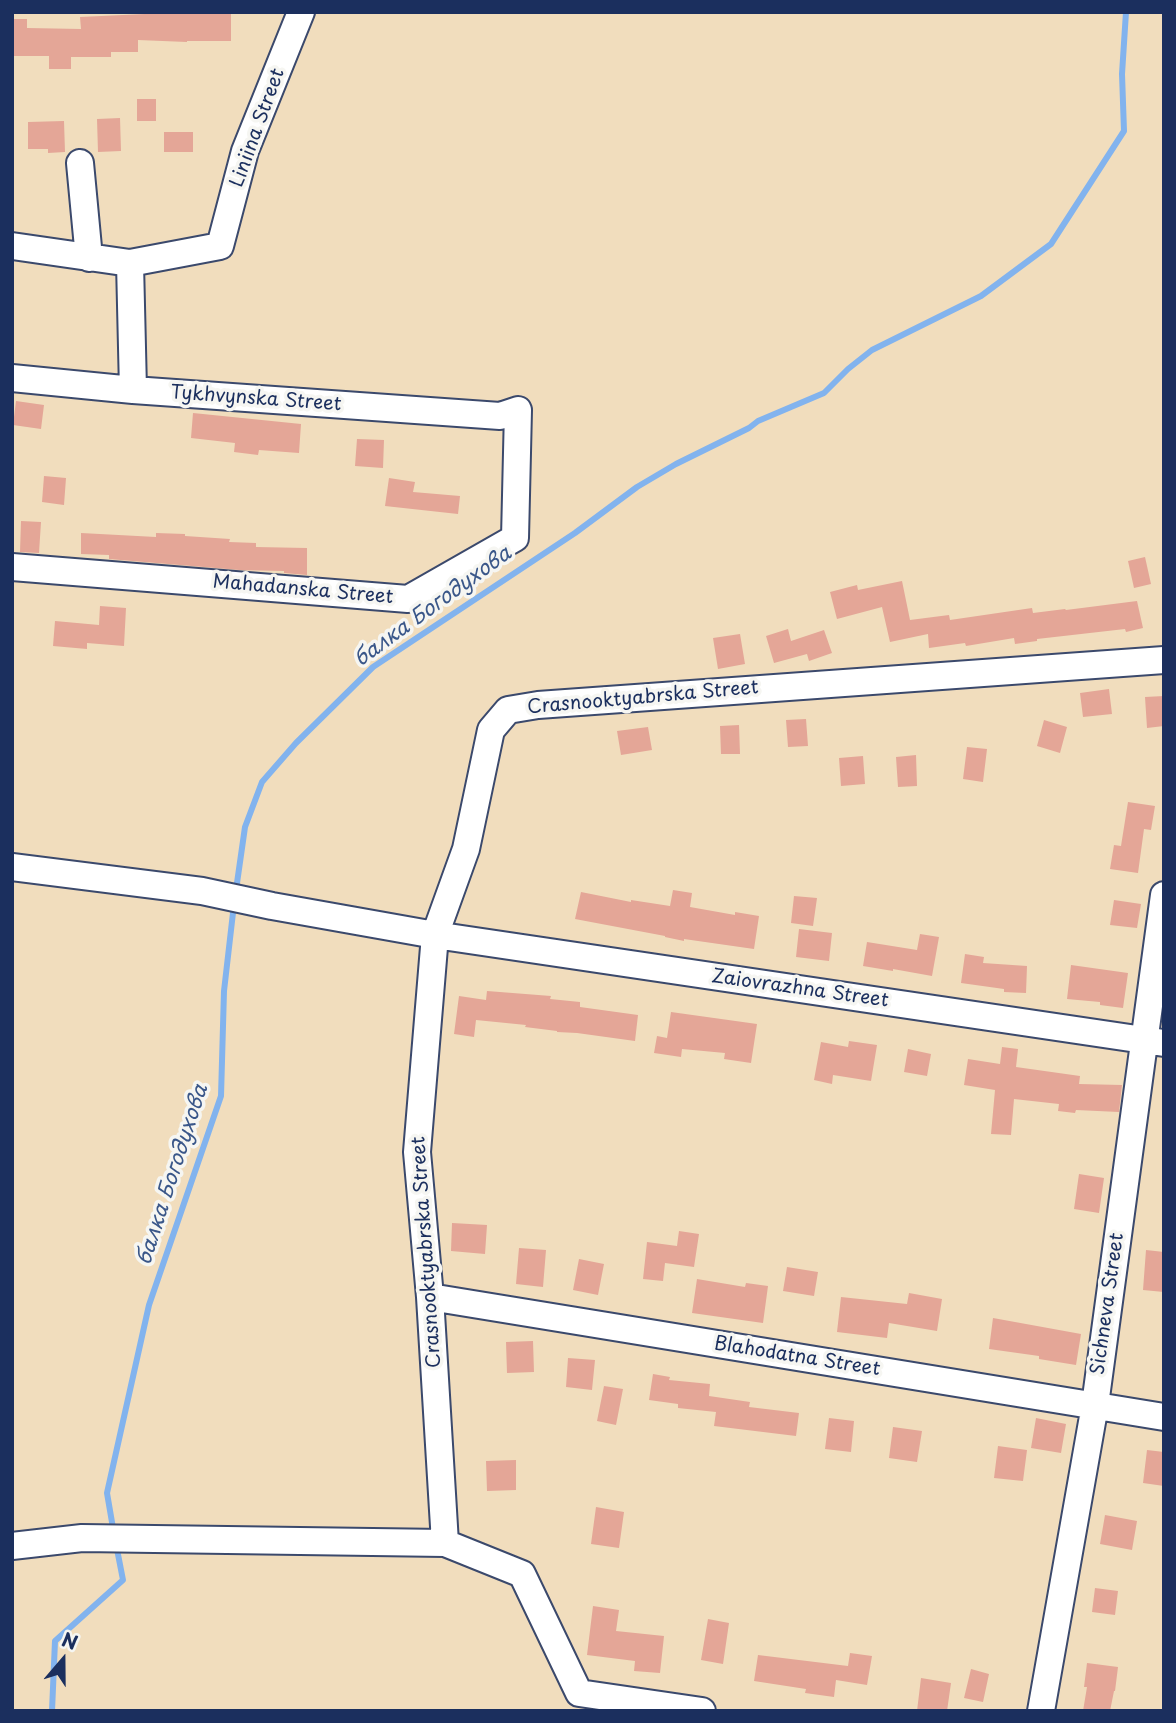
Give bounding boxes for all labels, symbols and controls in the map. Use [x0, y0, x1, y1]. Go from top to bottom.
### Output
street label: Liniina Street [226, 66, 290, 190]
street label: Tykhvynska Street [170, 382, 342, 416]
water label: балка Богодухова [350, 542, 516, 672]
street label: Mahadanska Street [212, 571, 394, 609]
street label: Crasnooktyabrska Street [526, 677, 760, 719]
street label: Zaiovrazhna Street [710, 965, 890, 1013]
water label: балка Богодухова [132, 1082, 214, 1268]
street label: Crasnooktyabrska Street [408, 1135, 446, 1369]
street label: Sichneva Street [1087, 1232, 1129, 1376]
street label: Blahodatna Street [712, 1333, 882, 1381]
north arrow [28, 1625, 98, 1695]
text: N [58, 1625, 82, 1656]

